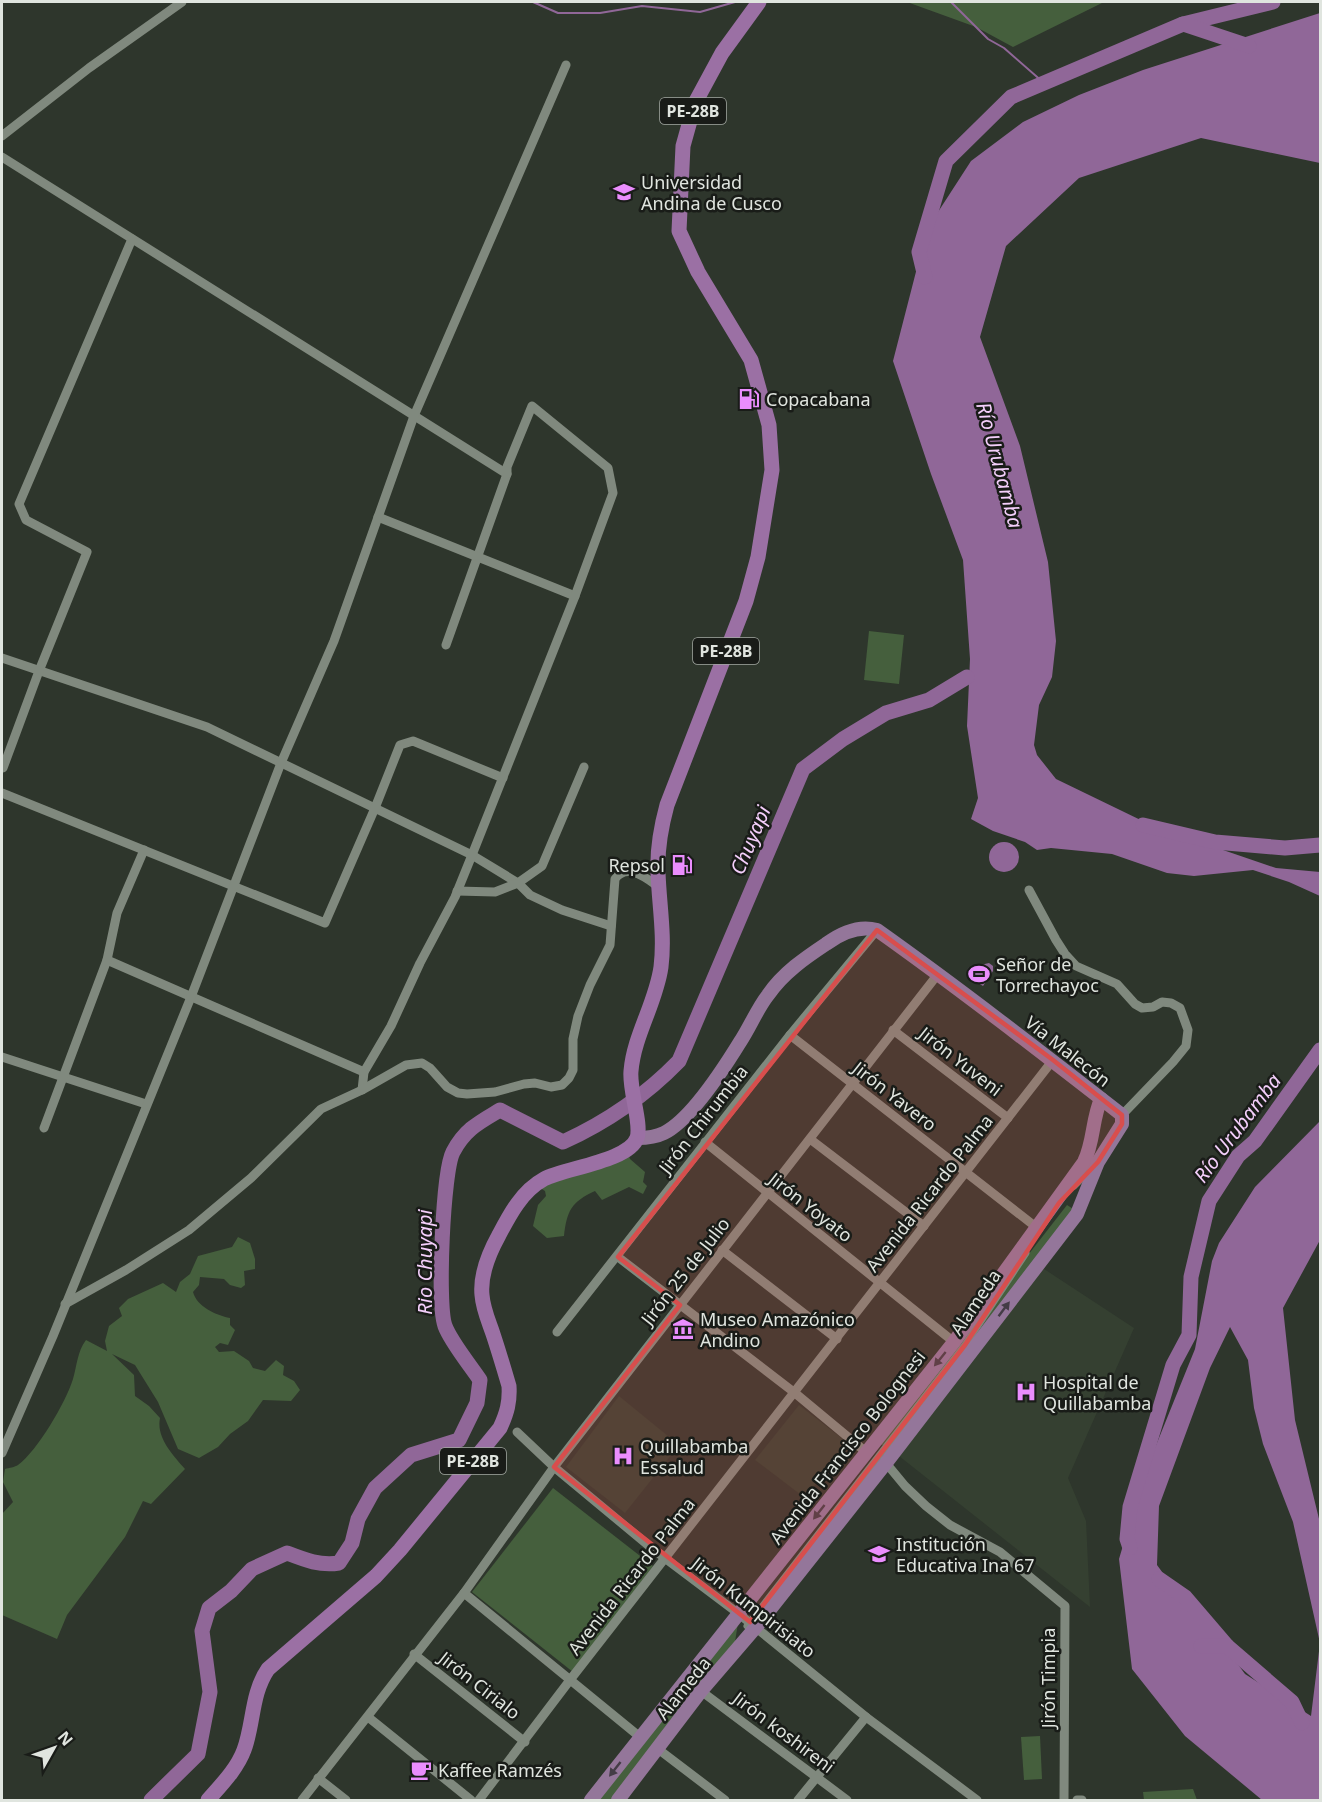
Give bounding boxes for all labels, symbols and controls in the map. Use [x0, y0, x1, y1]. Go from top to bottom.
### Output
road number: PE-28B [660, 98, 726, 124]
place label: Universidad Andina de Cusco [641, 170, 782, 215]
school or university icon: Universidad Andina de Cusco [612, 180, 636, 204]
fuel station icon: Copacabana [737, 387, 761, 411]
place label: Copacabana [766, 387, 871, 411]
water label: Río Urubamba [970, 399, 1030, 531]
road number: PE-28B [693, 638, 759, 664]
water label: Chuyapi [723, 801, 777, 879]
place label: Repsol [608, 853, 665, 877]
fuel station icon: Repsol [670, 853, 694, 877]
place label: Señor de Torrechayoc [996, 952, 1099, 997]
sports icon: Señor de Torrechayoc [967, 962, 991, 986]
street label: Vía Malecón [1020, 1010, 1116, 1092]
street label: Jirón Yuveni [913, 1020, 1007, 1101]
street label: Jirón Yavero [847, 1055, 942, 1136]
street label: Jirón Chirumbia [652, 1060, 753, 1180]
water label: Río Urubamba [1187, 1068, 1287, 1188]
street label: Avenida Ricardo Palma [860, 1109, 998, 1277]
street label: Jirón Yoyato [763, 1166, 858, 1247]
water label: Rio Chuyapi [411, 1208, 438, 1315]
street label: Jirón 25 de Julio [634, 1212, 735, 1331]
street label: Alameda [944, 1264, 1006, 1340]
one-way arrow [998, 1301, 1010, 1316]
place label: Museo Amazónico Andino [700, 1307, 855, 1352]
museum icon: Museo Amazónico Andino [671, 1317, 695, 1341]
street label: Avenida Francisco Bolognesi [764, 1345, 930, 1549]
one-way arrow [933, 1351, 946, 1367]
place label: Hospital de Quillabamba [1043, 1370, 1151, 1415]
hospital icon: Hospital de Quillabamba [1014, 1380, 1038, 1404]
place label: Quillabamba Essalud [640, 1434, 748, 1479]
hospital icon: Quillabamba Essalud [611, 1444, 635, 1468]
road number: PE-28B [440, 1448, 506, 1474]
street label: Avenida Ricardo Palma [562, 1492, 700, 1660]
one-way arrow [812, 1504, 825, 1520]
place label: Institución Educativa Ina 67 [896, 1532, 1035, 1577]
school or university icon: Institución Educativa Ina 67 [867, 1542, 891, 1566]
street label: Jirón Kumpirisiato [686, 1550, 821, 1663]
street label: Jirón Timpia [1036, 1628, 1060, 1730]
street label: Jirón Cirialo [433, 1644, 526, 1724]
street label: Alameda [650, 1652, 716, 1724]
street label: Jirón koshireni [727, 1685, 840, 1778]
north arrow [24, 1718, 84, 1778]
text: N [53, 1726, 78, 1750]
cafe icon: Kaffee Ramzés [409, 1758, 433, 1782]
place label: Kaffee Ramzés [438, 1758, 562, 1782]
one-way arrow [610, 1761, 622, 1776]

